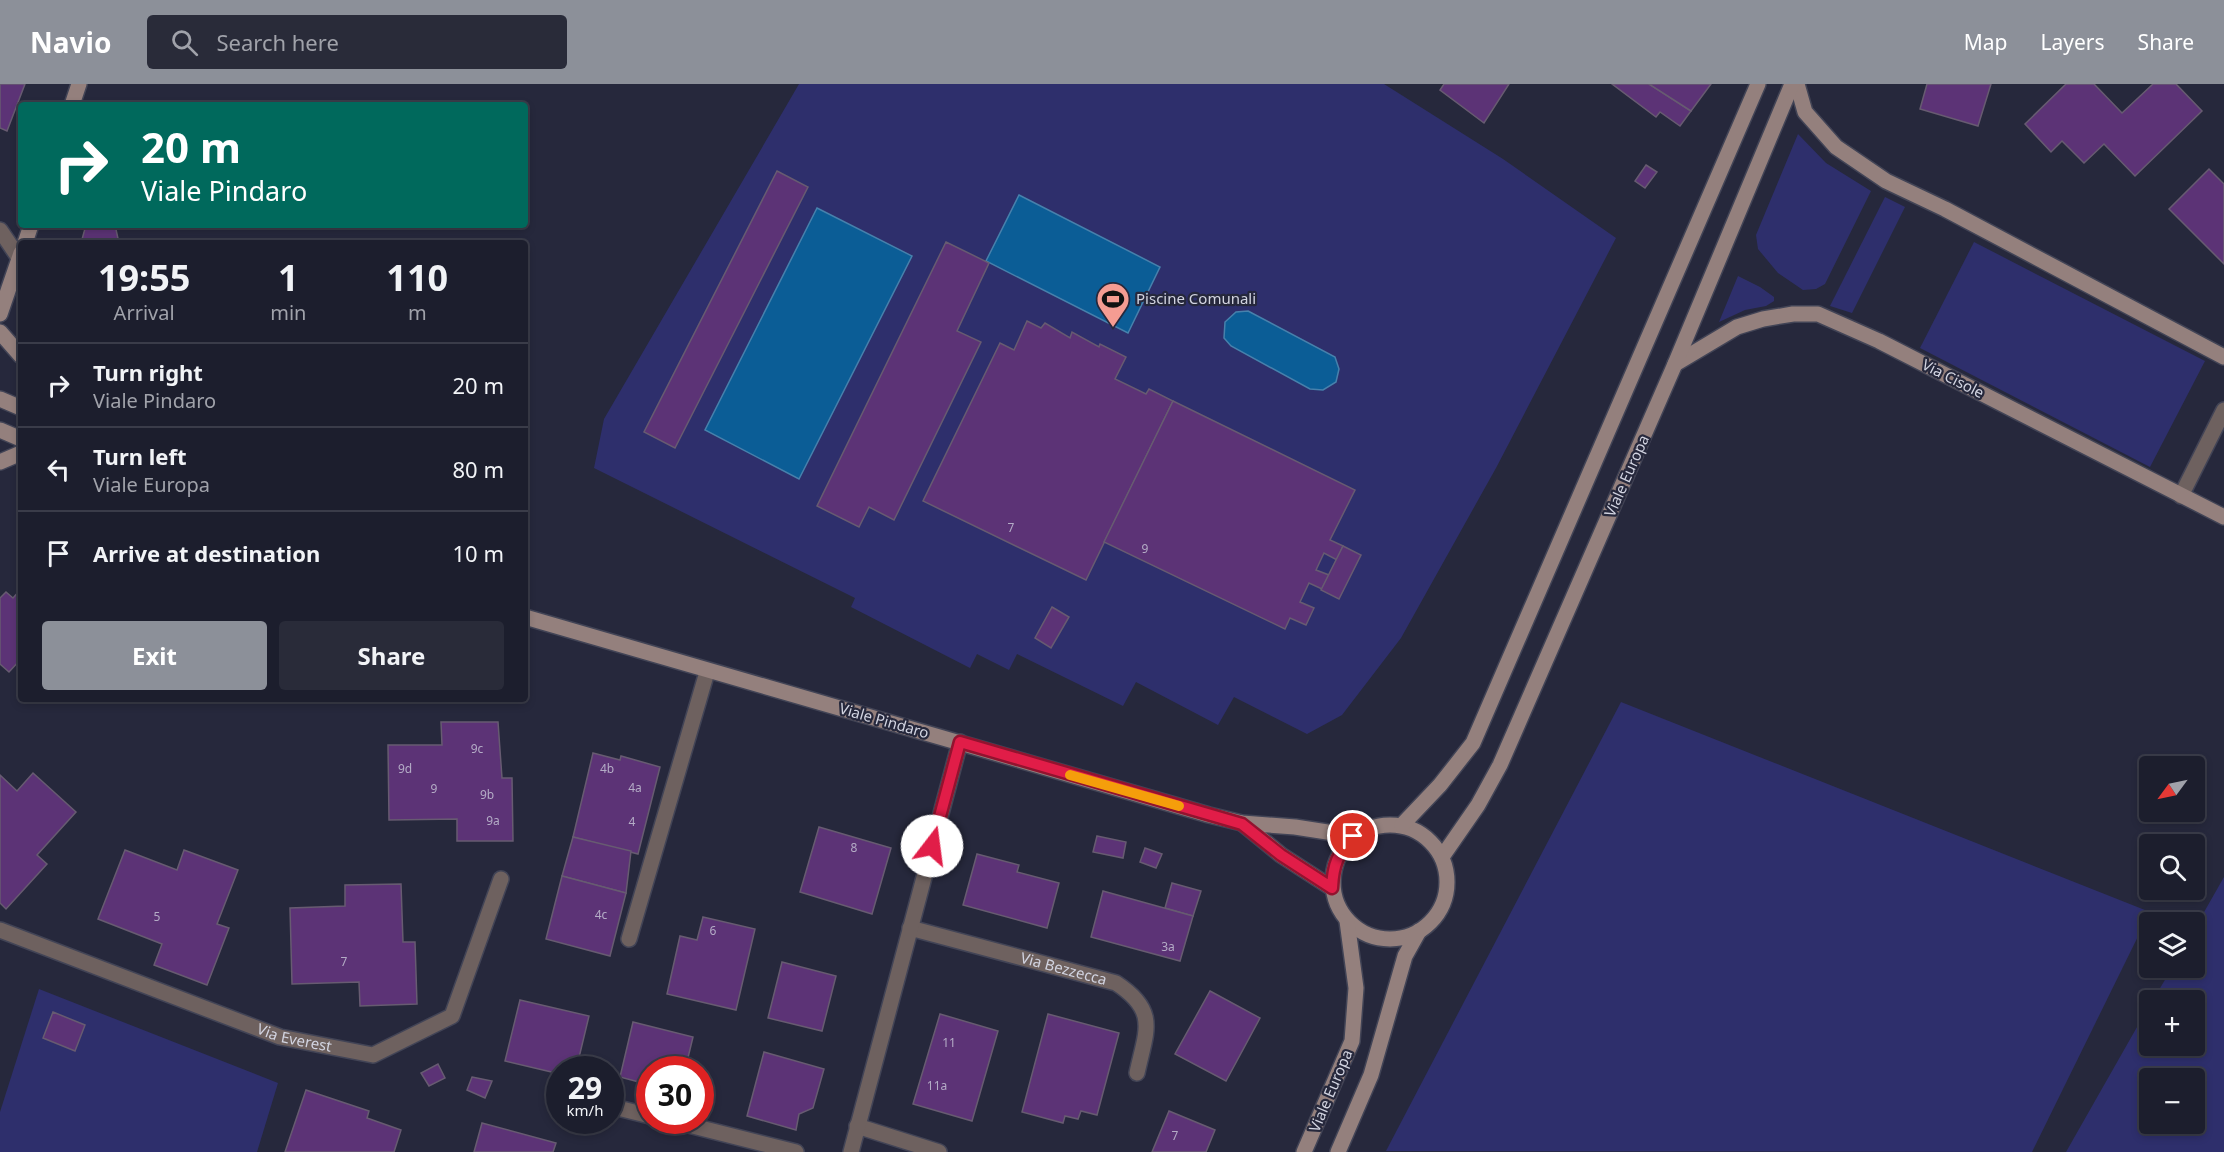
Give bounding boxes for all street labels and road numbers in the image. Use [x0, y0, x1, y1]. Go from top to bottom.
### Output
street label: Via Cisole [1919, 354, 1988, 402]
street label: Viale Europa [1599, 431, 1653, 520]
street label: Viale Pindaro [837, 698, 931, 742]
street label: Via Bezzecca [1018, 947, 1109, 989]
street label: Via Everest [254, 1018, 334, 1056]
street label: Viale Europa [1304, 1046, 1356, 1135]

